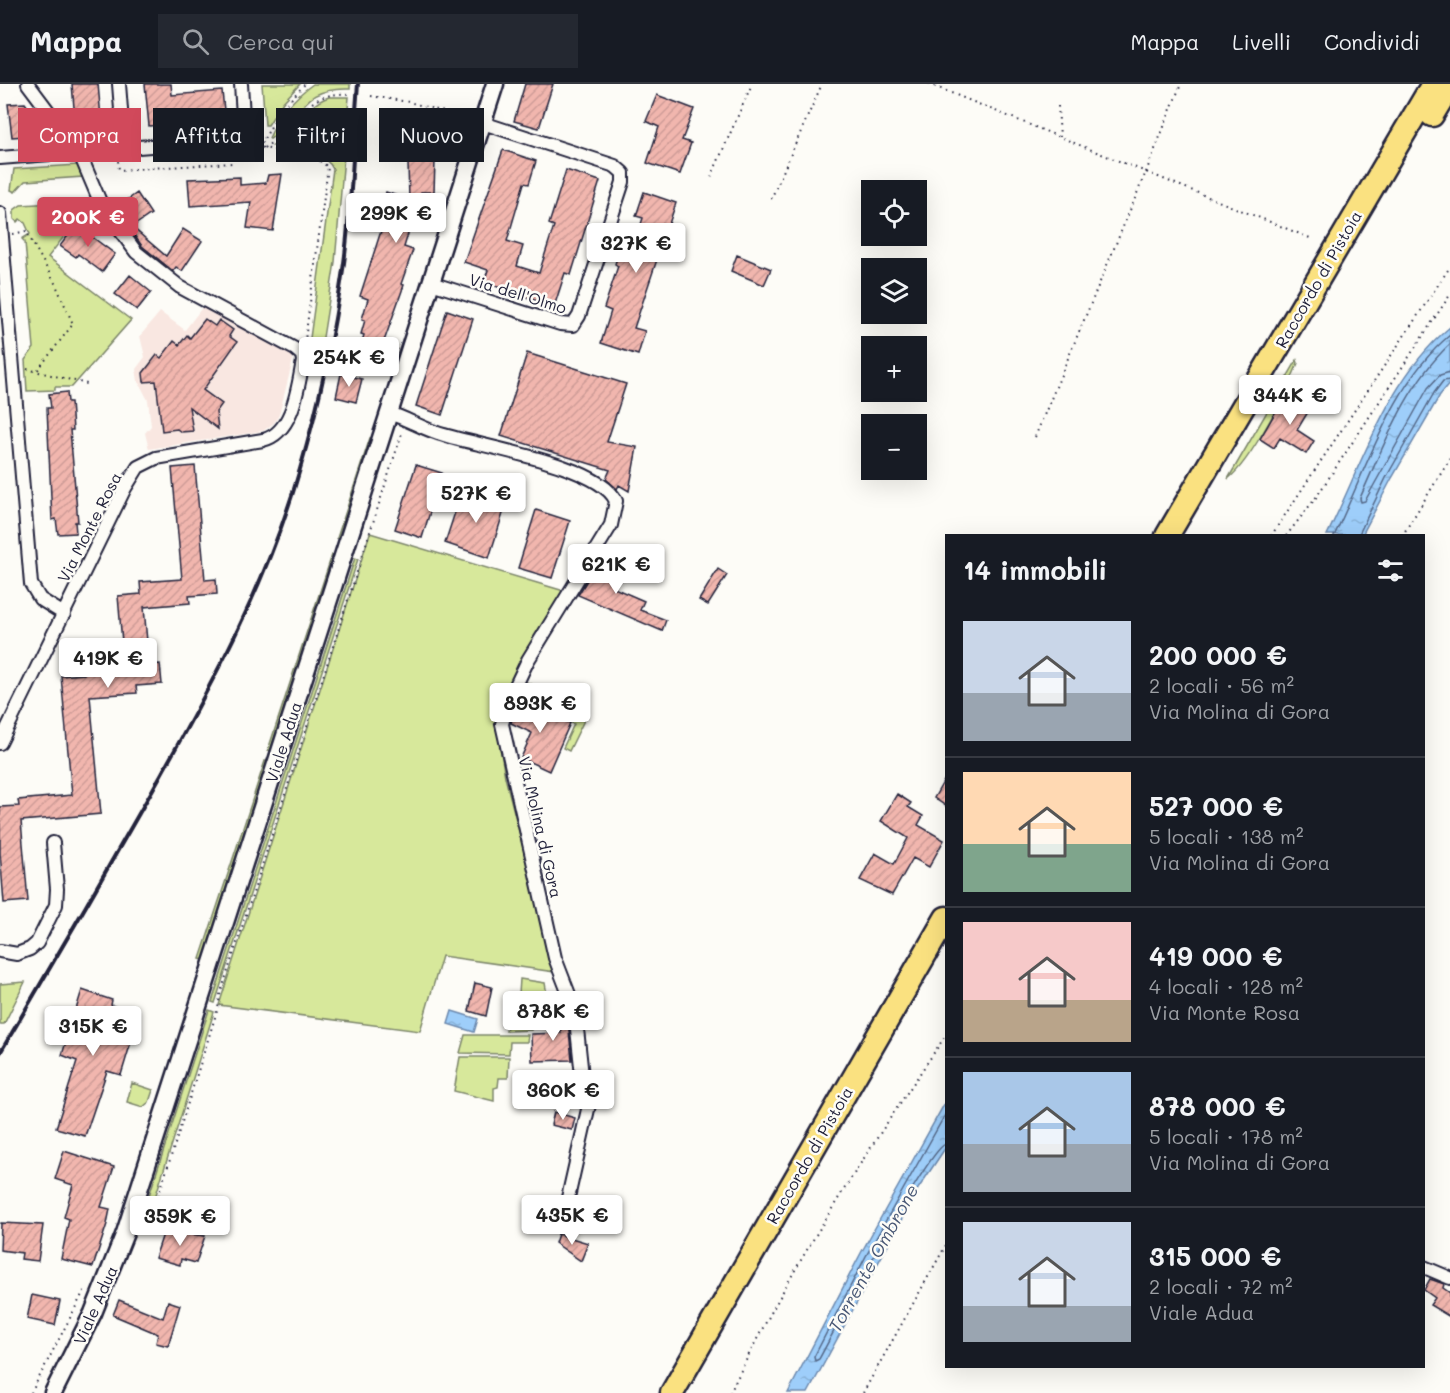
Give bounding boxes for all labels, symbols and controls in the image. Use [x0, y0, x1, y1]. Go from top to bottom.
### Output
search box [158, 14, 578, 68]
text: Mappa [30, 23, 122, 59]
icon: search [179, 25, 212, 58]
text: Cerca qui [227, 27, 334, 56]
text: Mappa [1131, 28, 1199, 55]
text: Livelli [1232, 28, 1291, 55]
text: Condividi [1324, 28, 1420, 55]
chip: Compra [18, 108, 141, 162]
chip: Affitta [153, 108, 264, 162]
chip: Filtri [276, 108, 367, 162]
chip: Nuovo [379, 108, 484, 162]
map controls [861, 180, 927, 480]
button: locate [861, 180, 927, 246]
pin: 299K € [347, 193, 445, 244]
pin: 200K € [39, 197, 137, 248]
text: 299K € [360, 199, 432, 225]
text: 200K € [51, 203, 125, 229]
street label: Raccordo di Pistoia [1270, 206, 1366, 352]
pin: 327K € [587, 223, 685, 274]
text: 327K € [601, 229, 671, 255]
button: layers [861, 258, 927, 324]
street label: Via dell'Olmo [467, 268, 569, 318]
button: + [861, 336, 927, 402]
pin: 254K € [300, 337, 398, 388]
text: 254K € [313, 343, 385, 369]
pin: 344K € [1241, 375, 1339, 426]
text: 344K € [1253, 381, 1327, 407]
button: − [861, 414, 927, 480]
street label: Via Monte Rosa [52, 468, 126, 586]
pin: 527K € [427, 473, 525, 524]
text: 527K € [441, 479, 511, 505]
pin: 621K € [567, 544, 665, 595]
text: 621K € [582, 550, 650, 576]
text: 14 immobili [963, 553, 1107, 587]
icon: filters [1374, 554, 1407, 587]
pin: 419K € [59, 638, 157, 689]
text: 200 000 € [1149, 638, 1287, 672]
text: 419K € [73, 644, 143, 670]
icon: home [1011, 645, 1083, 717]
text: 2 locali · 56 m² [1149, 672, 1294, 698]
pin: 893K € [491, 683, 589, 734]
text: 893K € [504, 689, 577, 715]
text: Via Molina di Gora [1149, 698, 1330, 724]
street label: Viale Adua [260, 699, 306, 785]
street label: Via Molina di Gora [514, 754, 568, 900]
text: 527 000 € [1149, 789, 1283, 823]
icon: home [1011, 796, 1083, 868]
text: 5 locali · 138 m² [1149, 823, 1303, 849]
text: Via Molina di Gora [1149, 849, 1330, 875]
text: 419 000 € [1149, 939, 1283, 973]
icon: home [1011, 946, 1083, 1018]
text: 4 locali · 128 m² [1149, 973, 1303, 999]
pin: 878K € [504, 991, 602, 1042]
text: 878K € [517, 997, 589, 1023]
text: Via Monte Rosa [1149, 999, 1300, 1025]
pin: 315K € [44, 1006, 142, 1057]
text: 315K € [58, 1012, 128, 1038]
pin: 360K € [514, 1070, 612, 1121]
text: 360K € [526, 1076, 600, 1102]
street label: Raccordo di Pistoia [761, 1082, 857, 1228]
text: 878 000 € [1149, 1089, 1286, 1123]
icon: home [1011, 1096, 1083, 1168]
text: 5 locali · 178 m² [1149, 1123, 1303, 1149]
text: Via Molina di Gora [1149, 1149, 1330, 1175]
water label: Torrente Ombrone [822, 1180, 924, 1336]
pin: 435K € [523, 1195, 621, 1246]
pin: 359K € [131, 1196, 229, 1247]
text: 435K € [536, 1201, 608, 1227]
text: 359K € [144, 1202, 216, 1228]
text: 315 000 € [1149, 1239, 1281, 1273]
icon: home [1011, 1246, 1083, 1318]
street label: Viale Adua [68, 1262, 122, 1348]
text: 2 locali · 72 m² [1149, 1273, 1292, 1299]
text: Viale Adua [1149, 1299, 1254, 1325]

